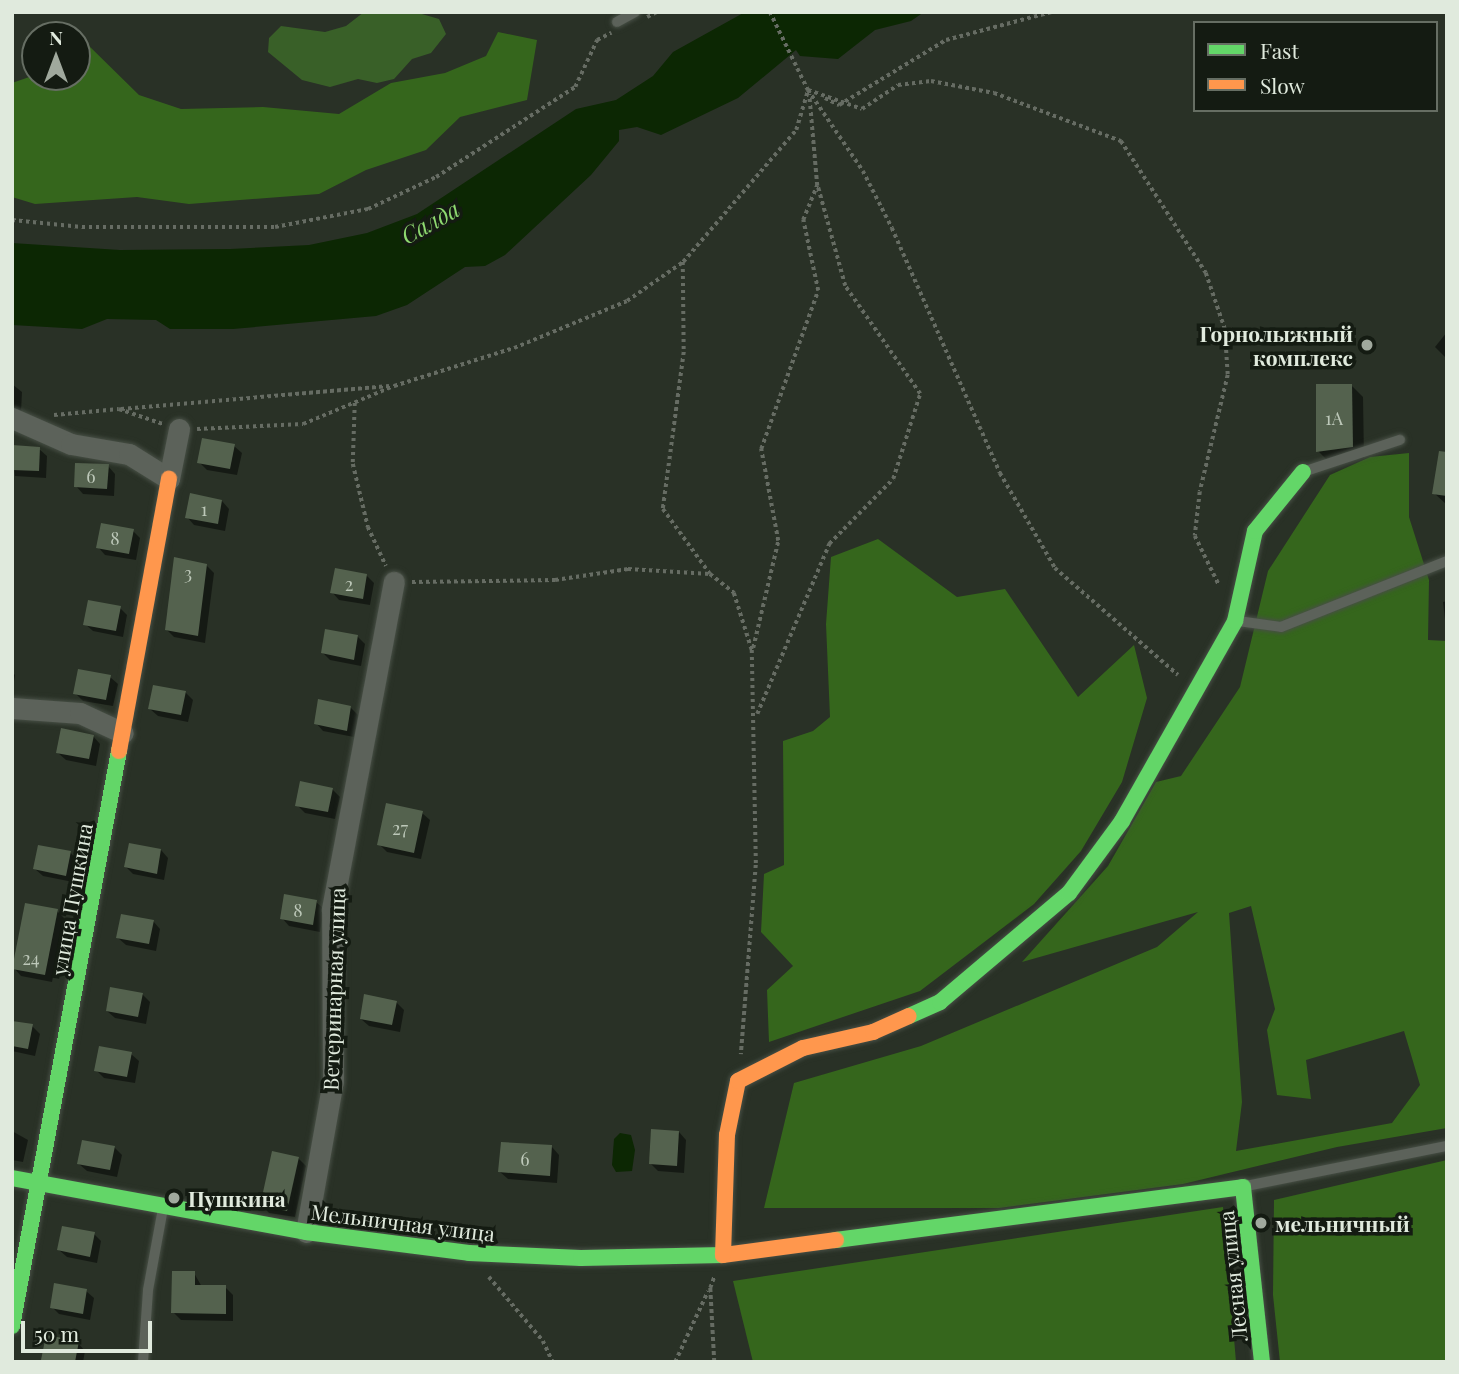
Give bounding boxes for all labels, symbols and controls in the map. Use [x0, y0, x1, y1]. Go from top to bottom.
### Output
north arrow [21, 21, 91, 91]
legend [1193, 21, 1438, 112]
text: N [49, 24, 63, 50]
text: Fast [1260, 36, 1299, 64]
text: Slow [1260, 71, 1305, 99]
water label: Салда [396, 195, 464, 249]
place label: Горнолыжный комплекс [1199, 320, 1353, 370]
marker: Горнолыжный комплекс [1359, 337, 1375, 353]
house number: 1А [1325, 407, 1343, 429]
house number: 6 [86, 465, 96, 487]
house number: 1 [201, 498, 207, 520]
house number: 8 [110, 527, 120, 549]
house number: 3 [184, 562, 192, 584]
house number: 2 [345, 573, 353, 595]
house number: 27 [392, 817, 408, 839]
street label: улица Пушкина [45, 821, 97, 977]
street label: Ветеринарная улица [317, 887, 349, 1091]
house number: 8 [293, 899, 303, 921]
house number: 24 [22, 947, 40, 969]
house number: 6 [520, 1148, 530, 1170]
place label: Пушкина [188, 1185, 286, 1211]
marker: Пушкина [166, 1190, 182, 1206]
street label: Мельничная улица [310, 1198, 496, 1246]
street label: Лесная улица [1213, 1209, 1251, 1343]
place label: мельничный [1275, 1210, 1410, 1236]
marker: мельничный [1253, 1215, 1269, 1231]
scale bar [24, 1308, 156, 1352]
text: 50 m [34, 1319, 79, 1347]

